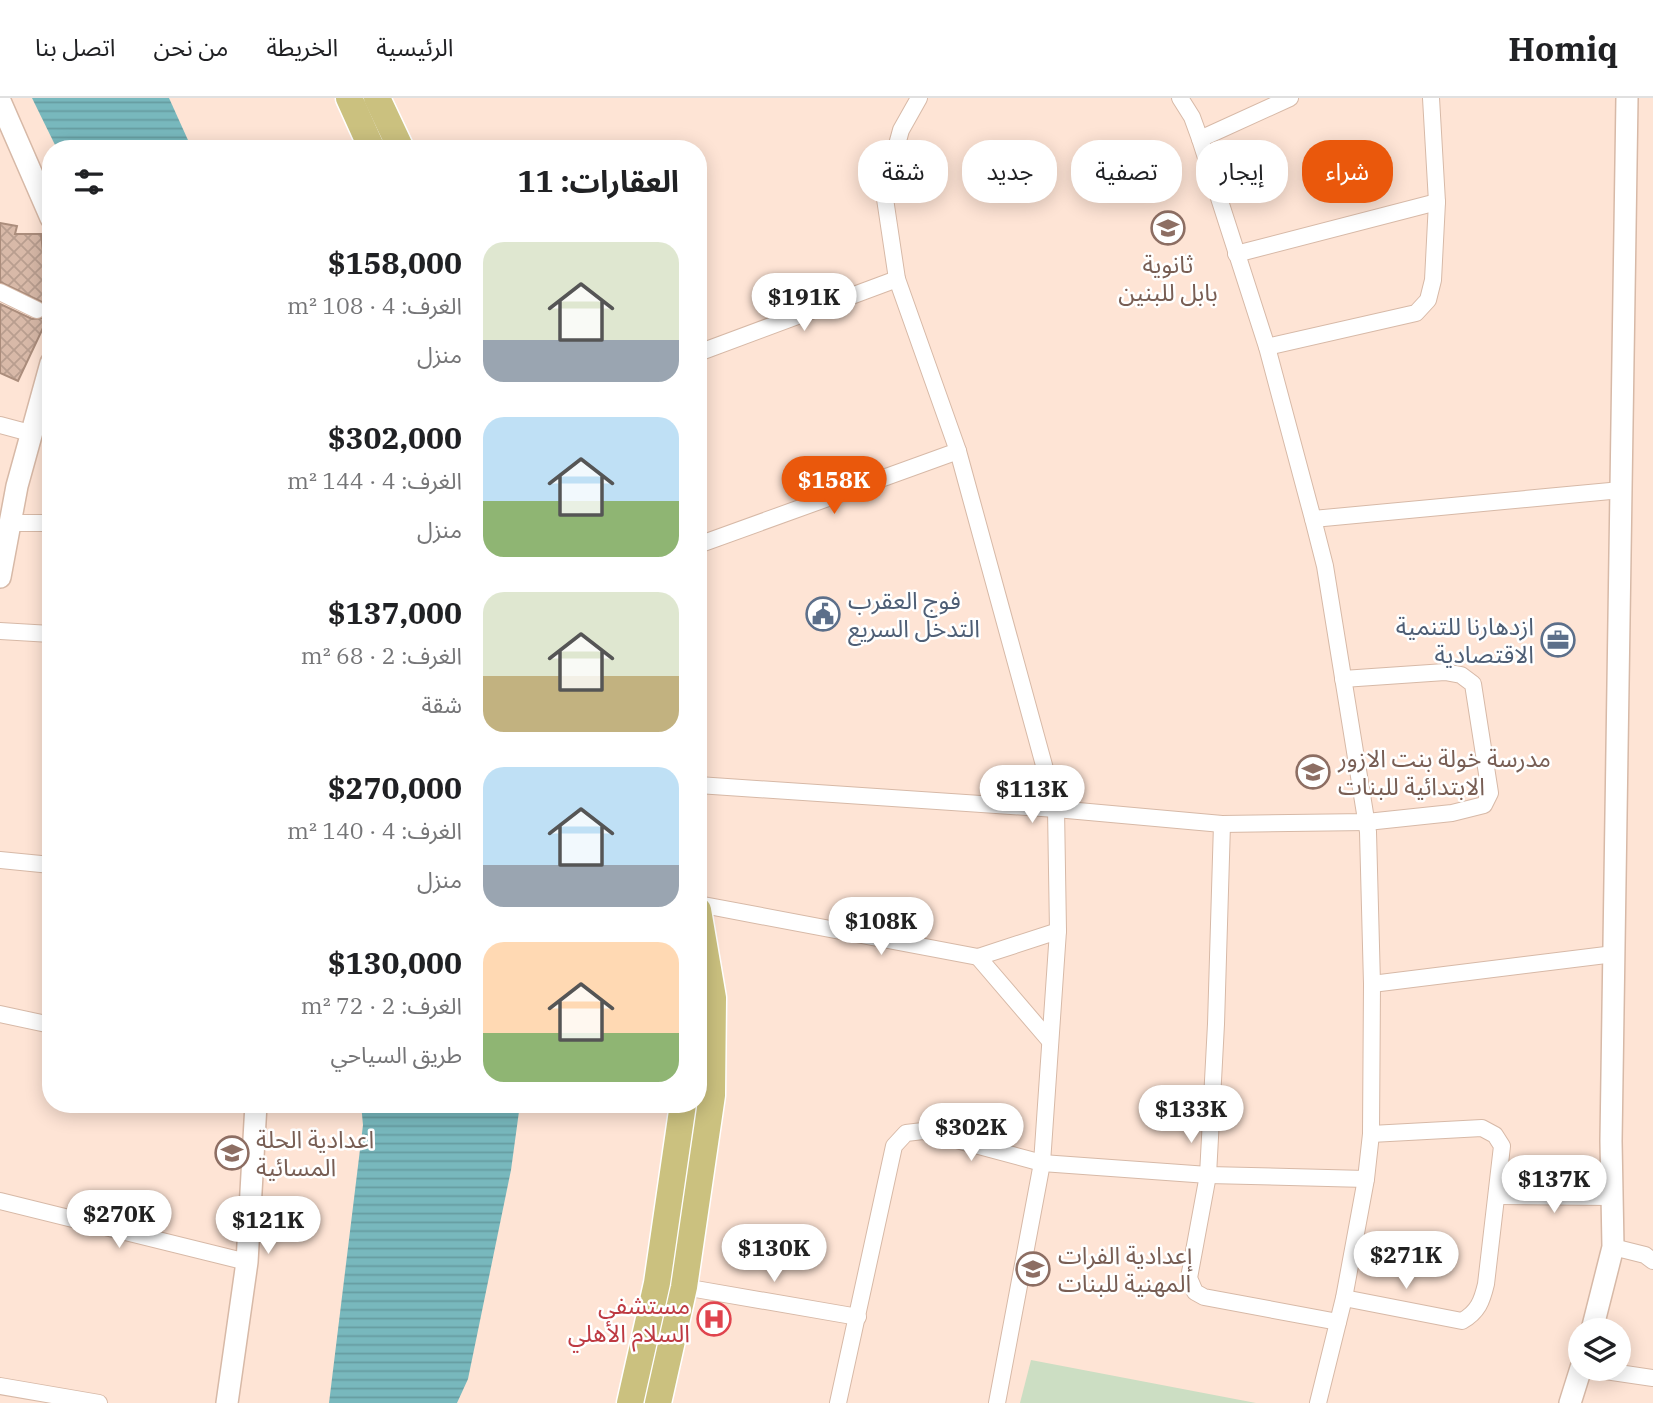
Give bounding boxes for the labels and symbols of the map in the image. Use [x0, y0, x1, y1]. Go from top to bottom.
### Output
school or university icon: ثانوية بابل للبنين [1149, 209, 1187, 247]
place label: ثانوية بابل للبنين [1118, 248, 1218, 308]
pin: $191K [755, 274, 853, 333]
pin: $158K [785, 456, 883, 516]
place label: فوج العقرب التدخل السريع [848, 584, 980, 646]
public building icon: فوج العقرب التدخل السريع [804, 595, 842, 633]
place label: ازدهارنا للتنمية الاقتصادية [1396, 610, 1534, 670]
office icon: ازدهارنا للتنمية الاقتصادية [1539, 621, 1577, 659]
place label: مدرسة خولة بنت الازور الابتدائية للبنات [1337, 742, 1551, 802]
school or university icon: مدرسة خولة بنت الازور الابتدائية للبنات [1294, 753, 1332, 791]
pin: $113K [983, 766, 1081, 825]
pin: $108K [832, 898, 930, 957]
pin: $133K [1142, 1086, 1240, 1145]
pin: $302K [922, 1104, 1020, 1163]
place label: اعدادية الحلة المسائية [256, 1123, 374, 1183]
school or university icon: اعدادية الحلة المسائية [213, 1134, 251, 1172]
pin: $137K [1505, 1156, 1603, 1215]
pin: $270K [70, 1190, 168, 1250]
pin: $121K [219, 1196, 317, 1256]
pin: $130K [725, 1224, 823, 1284]
pin: $271K [1357, 1232, 1455, 1291]
place label: إعدادية الفرات المهنية للبنات [1058, 1239, 1193, 1299]
school or university icon: إعدادية الفرات المهنية للبنات [1014, 1250, 1052, 1288]
place label: مستشفى السلام الأهلي [568, 1289, 690, 1353]
hospital icon: مستشفى السلام الأهلي [695, 1300, 733, 1338]

